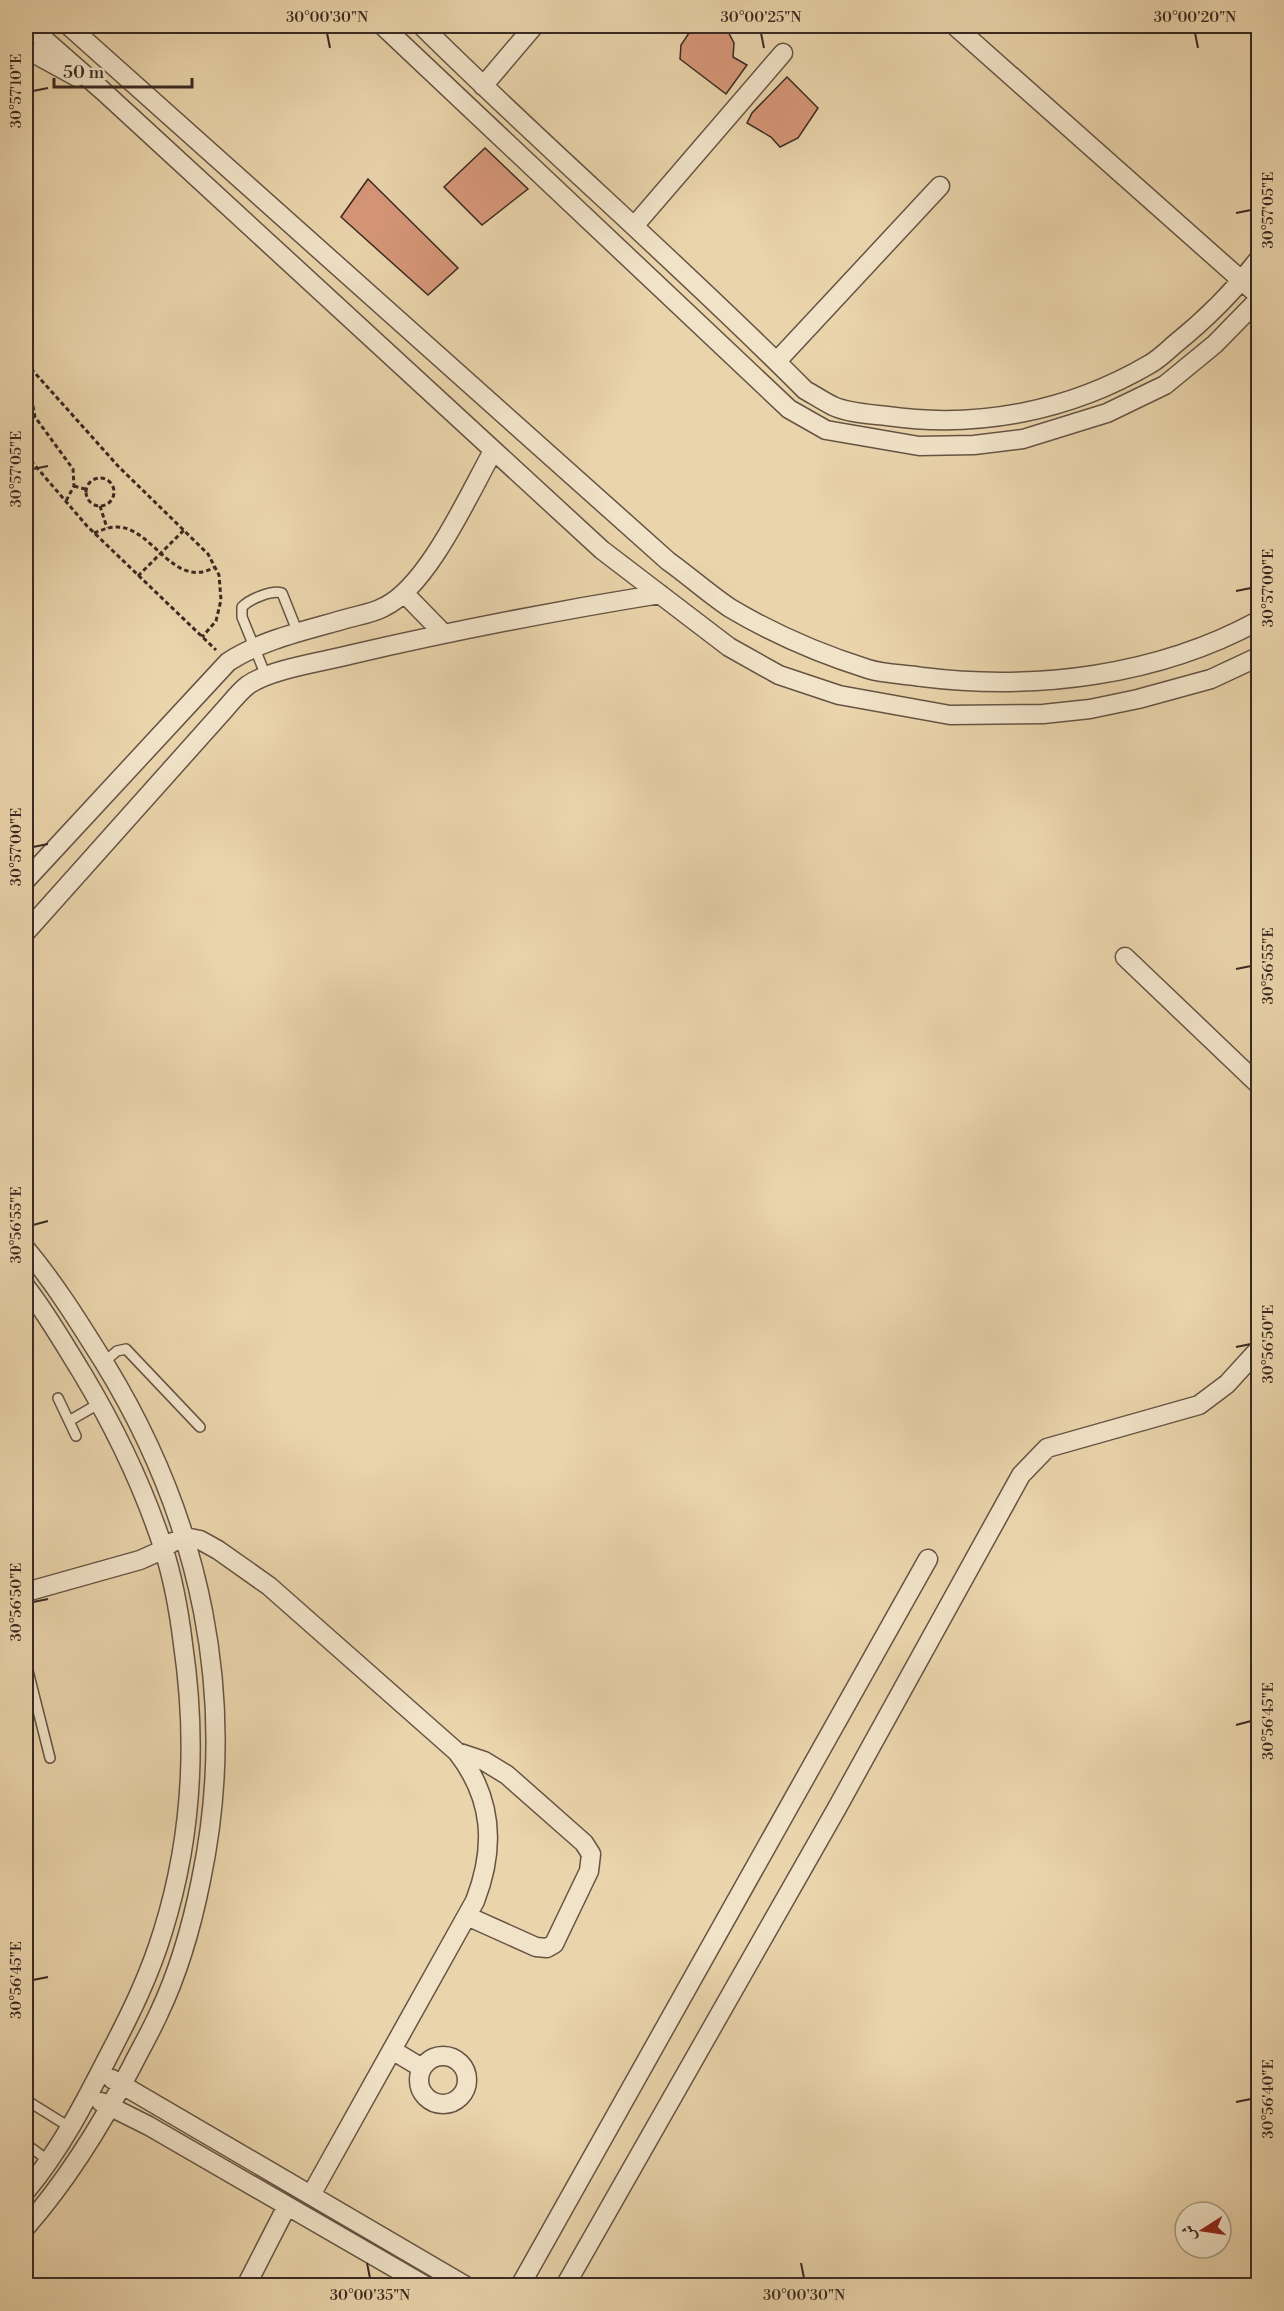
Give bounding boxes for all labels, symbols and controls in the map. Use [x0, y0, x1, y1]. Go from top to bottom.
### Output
text: 30°00'30"N [286, 8, 368, 27]
text: 30°00'25"N [721, 8, 801, 27]
text: 30°00'20"N [1154, 8, 1236, 27]
scale bar [54, 51, 192, 89]
text: 30°57'10"E [7, 54, 26, 128]
text: 50 m [63, 61, 105, 84]
text: 30°57'05"E [1259, 172, 1278, 248]
text: 30°57'05"E [7, 431, 26, 507]
text: 30°57'00"E [1259, 549, 1278, 627]
text: 30°57'00"E [7, 808, 26, 886]
text: 30°56'55"E [1259, 927, 1278, 1005]
text: 30°56'55"E [7, 1186, 26, 1264]
text: 30°56'50"E [1259, 1305, 1278, 1383]
text: 30°56'50"E [7, 1563, 26, 1641]
text: 30°56'45"E [1259, 1682, 1278, 1760]
text: 30°56'45"E [7, 1941, 26, 2019]
text: 30°56'40"E [1259, 2059, 1278, 2139]
north arrow [1173, 2200, 1233, 2260]
text: ش [1178, 2223, 1201, 2243]
text: 30°00'35"N [330, 2286, 410, 2305]
text: 30°00'30"N [763, 2286, 845, 2305]

